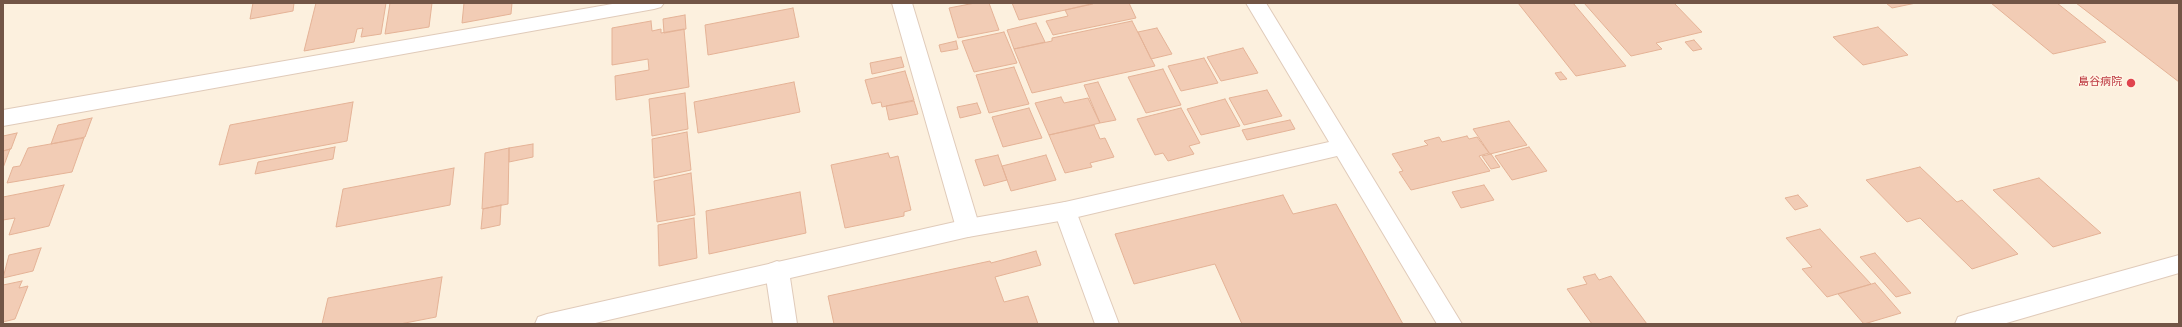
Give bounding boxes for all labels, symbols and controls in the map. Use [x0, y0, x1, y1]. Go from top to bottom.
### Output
place label: 島谷病院 [2078, 76, 2122, 90]
marker: 島谷病院 [2125, 77, 2137, 89]

